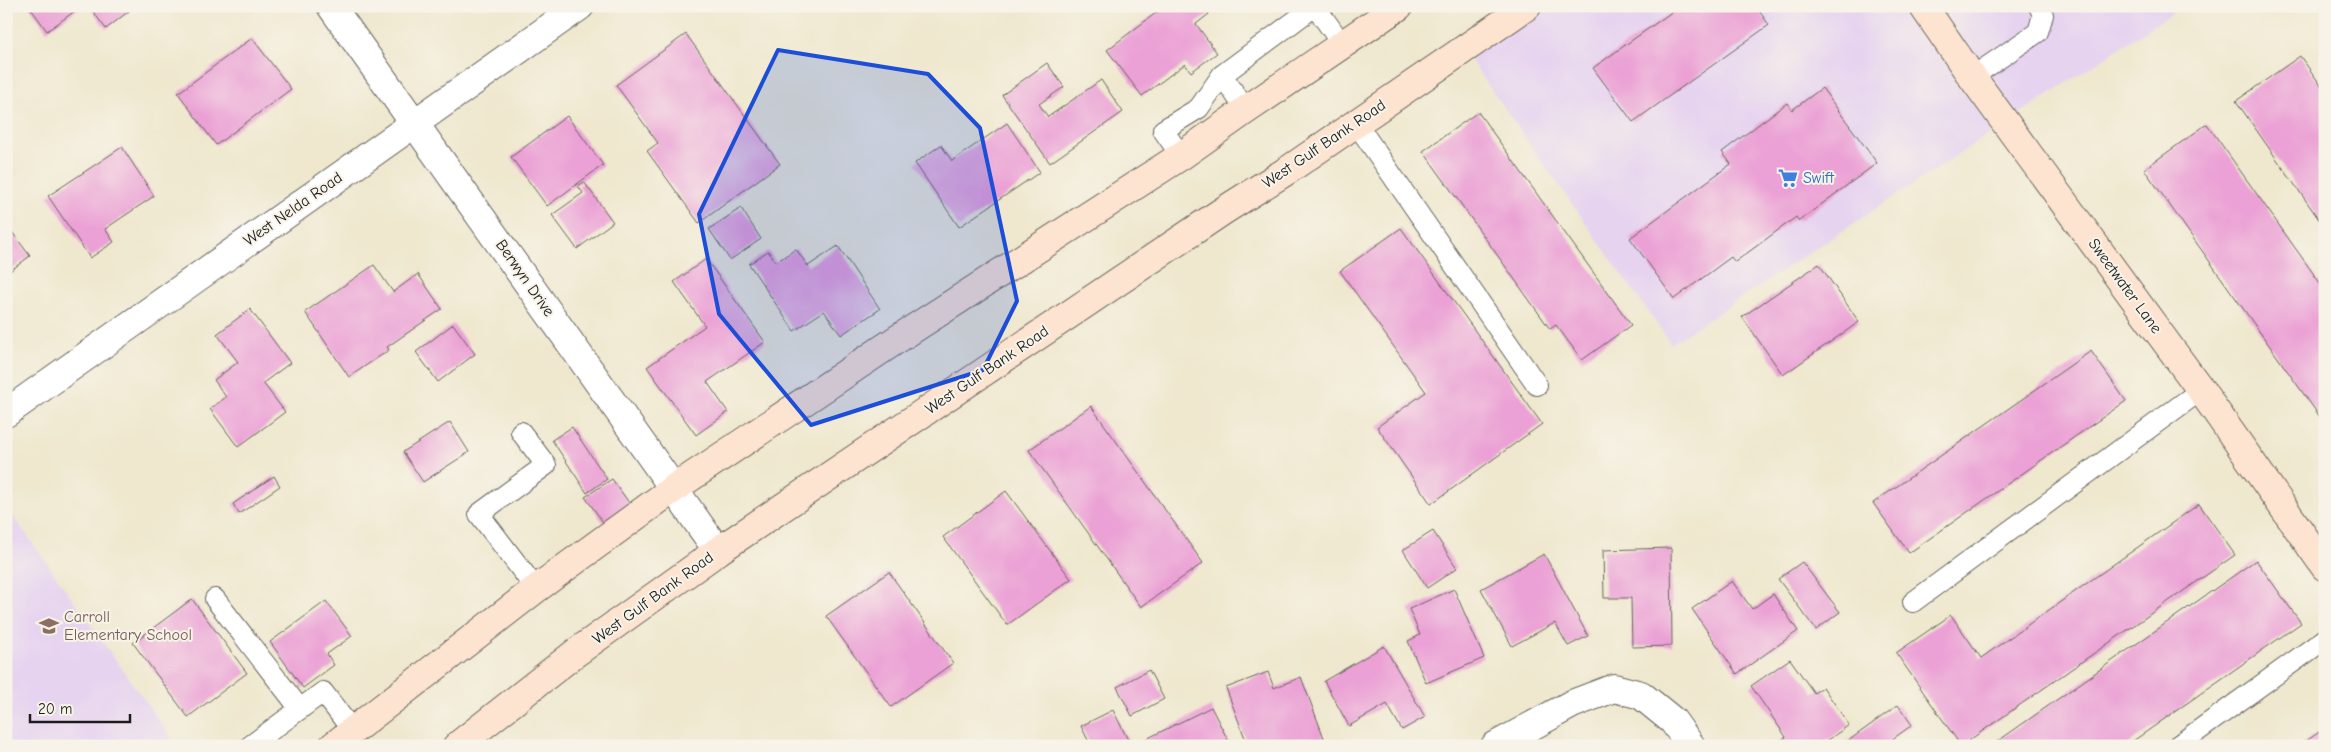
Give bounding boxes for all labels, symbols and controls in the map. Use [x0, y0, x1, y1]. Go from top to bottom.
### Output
street label: West Gulf Bank Road [1259, 96, 1389, 192]
supermarket icon: Swift [1777, 167, 1799, 189]
street label: West Nelda Road [240, 168, 346, 250]
place label: Swift [1803, 169, 1834, 187]
street label: Sweetwater Lane [2085, 235, 2165, 337]
street label: Berwyn Drive [492, 236, 558, 320]
street label: West Gulf Bank Road [922, 322, 1052, 418]
street label: West Gulf Bank Road [589, 548, 717, 648]
place label: Carroll Elementary School [64, 608, 192, 644]
school or university icon: Carroll Elementary School [38, 615, 60, 637]
scale bar [30, 692, 130, 724]
text: 20 m [38, 700, 72, 718]

